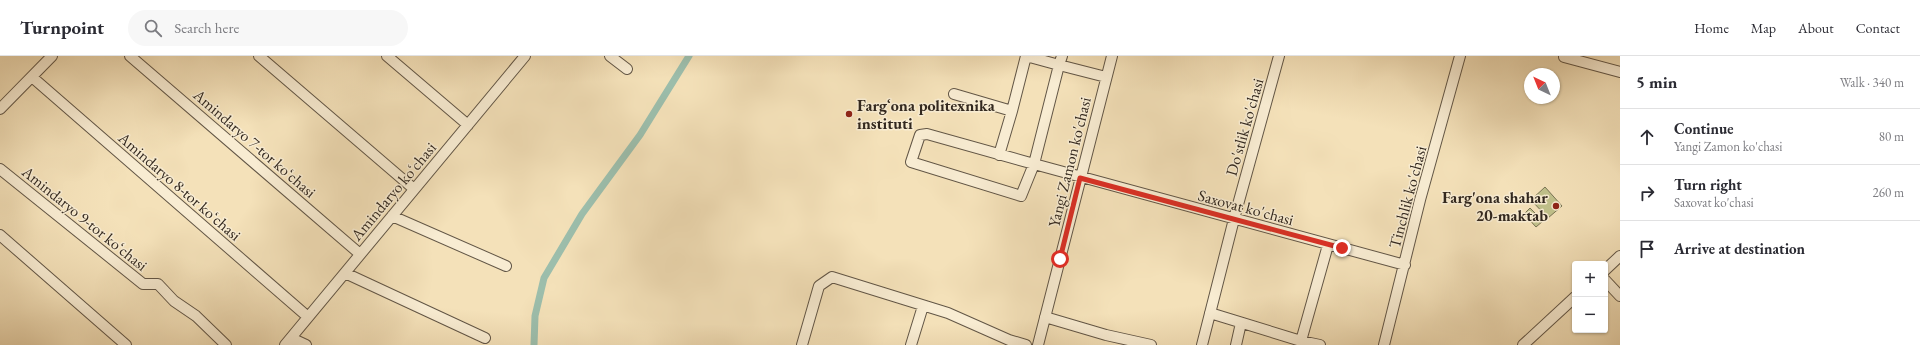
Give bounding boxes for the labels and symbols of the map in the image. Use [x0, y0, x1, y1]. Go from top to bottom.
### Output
north arrow [1524, 68, 1560, 104]
street label: Do'stlik ko'chasi [1221, 76, 1268, 178]
street label: Amindaryo 7-tor koʻchasi [188, 84, 320, 202]
place label: Fargʻona politexnika instituti [857, 95, 996, 134]
street label: Yangi Zamon ko'chasi [1043, 95, 1096, 229]
marker: Fargʻona politexnika instituti [844, 109, 854, 119]
street label: Amindaryo 8-tor koʻchasi [113, 127, 245, 245]
street label: Amindaryo koʻchasi [345, 138, 441, 246]
street label: Tinchlik ko'chasi [1384, 144, 1431, 251]
street label: Amindaryo 9-tor koʻchasi [17, 161, 152, 276]
street label: Saxovat ko'chasi [1196, 185, 1296, 230]
place label: Farg'ona shahar 20-maktab [1442, 187, 1548, 226]
marker: Farg'ona shahar 20-maktab [1551, 201, 1561, 211]
route end [1333, 239, 1351, 257]
route start [1051, 250, 1069, 268]

